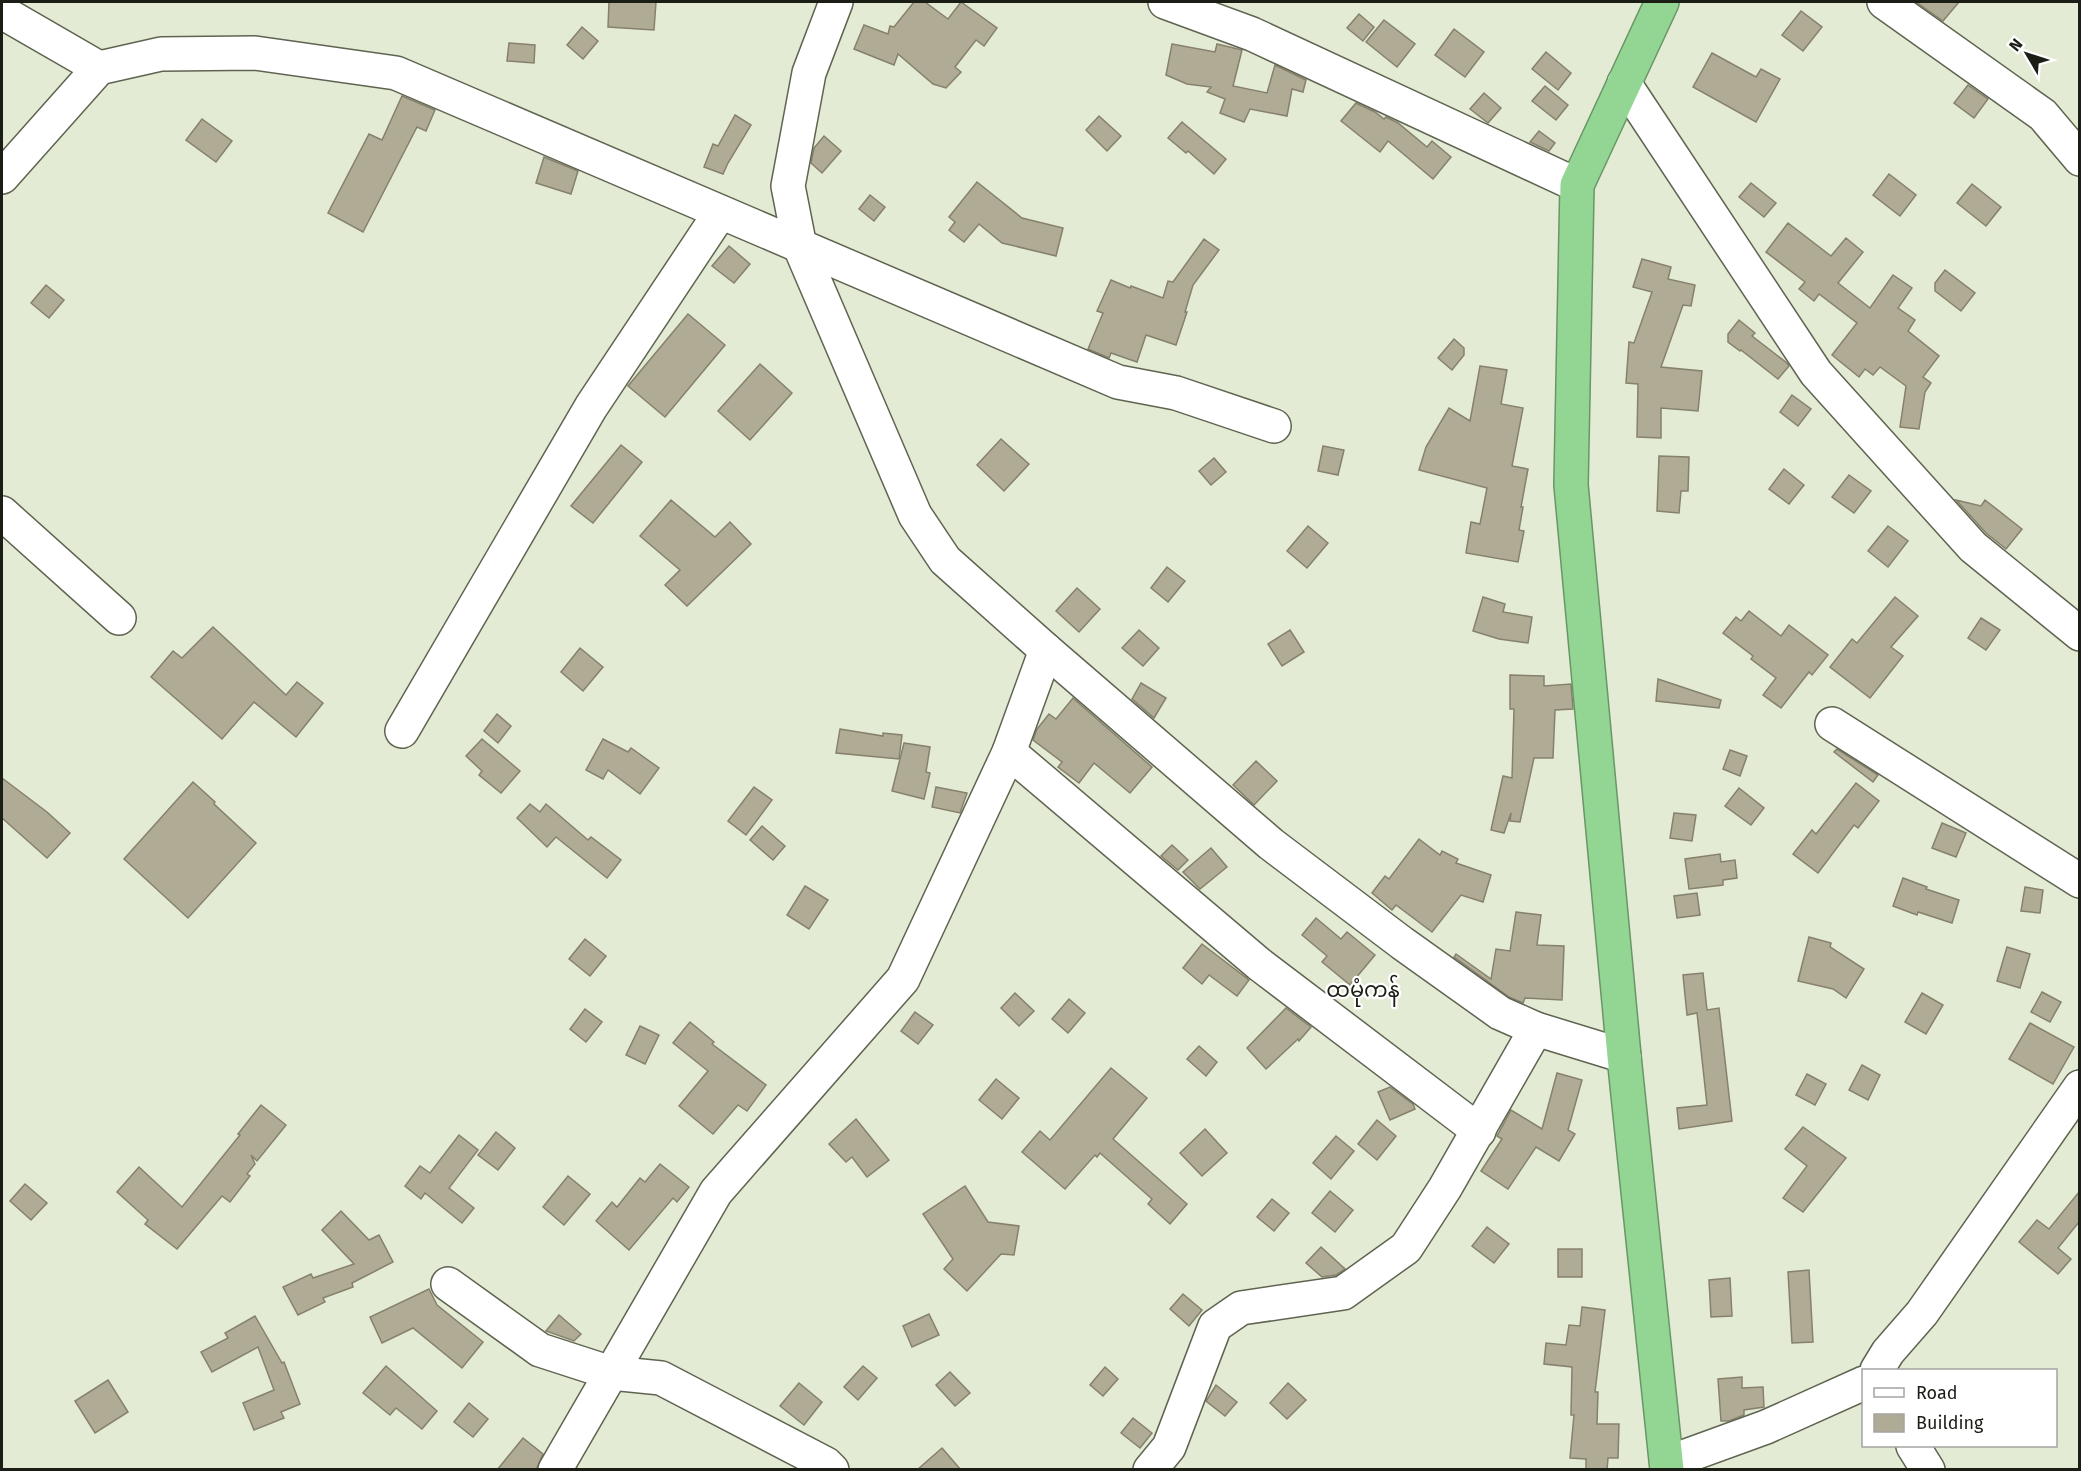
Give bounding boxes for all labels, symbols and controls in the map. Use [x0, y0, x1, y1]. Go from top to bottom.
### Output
north arrow [1997, 24, 2057, 84]
text: N [2005, 35, 2026, 55]
district label: ထမုံကန် [1326, 974, 1400, 1007]
legend [1862, 1369, 2057, 1447]
text: Road [1916, 1382, 1958, 1404]
text: Building [1916, 1412, 1984, 1434]

